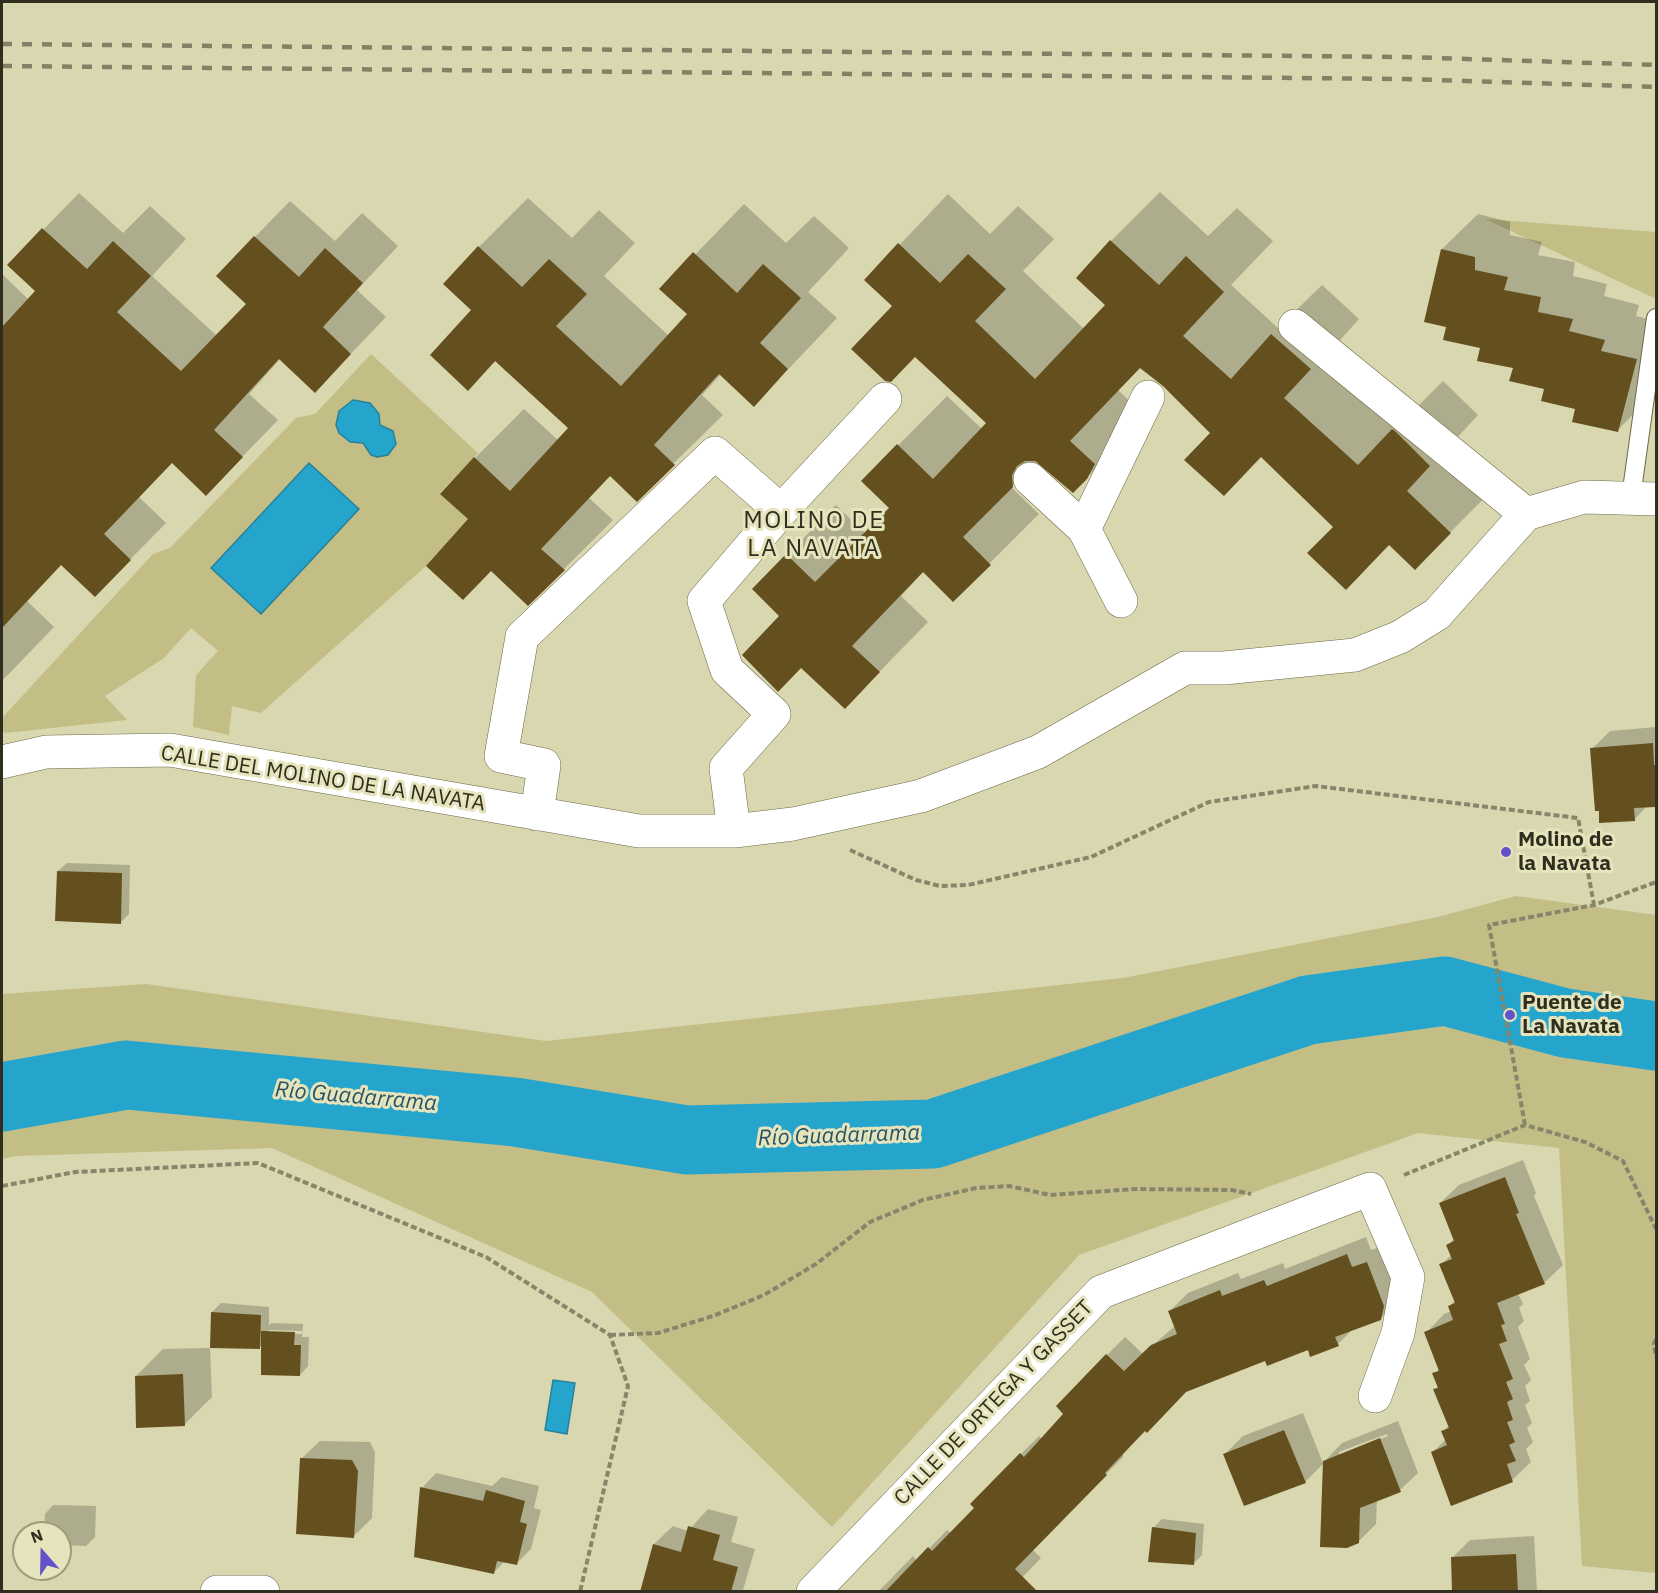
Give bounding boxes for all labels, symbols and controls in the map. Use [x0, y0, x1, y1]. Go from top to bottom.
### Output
district label: MOLINO DE LA NAVATA [743, 507, 885, 563]
street label: CALLE DEL MOLINO DE LA NAVATA [159, 741, 487, 817]
place label: Molino de la Navata [1518, 827, 1613, 877]
marker: Molino de la Navata [1499, 845, 1513, 859]
place label: Puente de La Navata [1522, 990, 1622, 1040]
marker: Puente de La Navata [1503, 1008, 1517, 1022]
water label: Río Guadarrama [274, 1077, 438, 1117]
water label: Río Guadarrama [757, 1120, 921, 1152]
street label: CALLE DE ORTEGA Y GASSET [889, 1295, 1099, 1511]
north arrow [12, 1521, 72, 1581]
text: N [28, 1525, 45, 1547]

